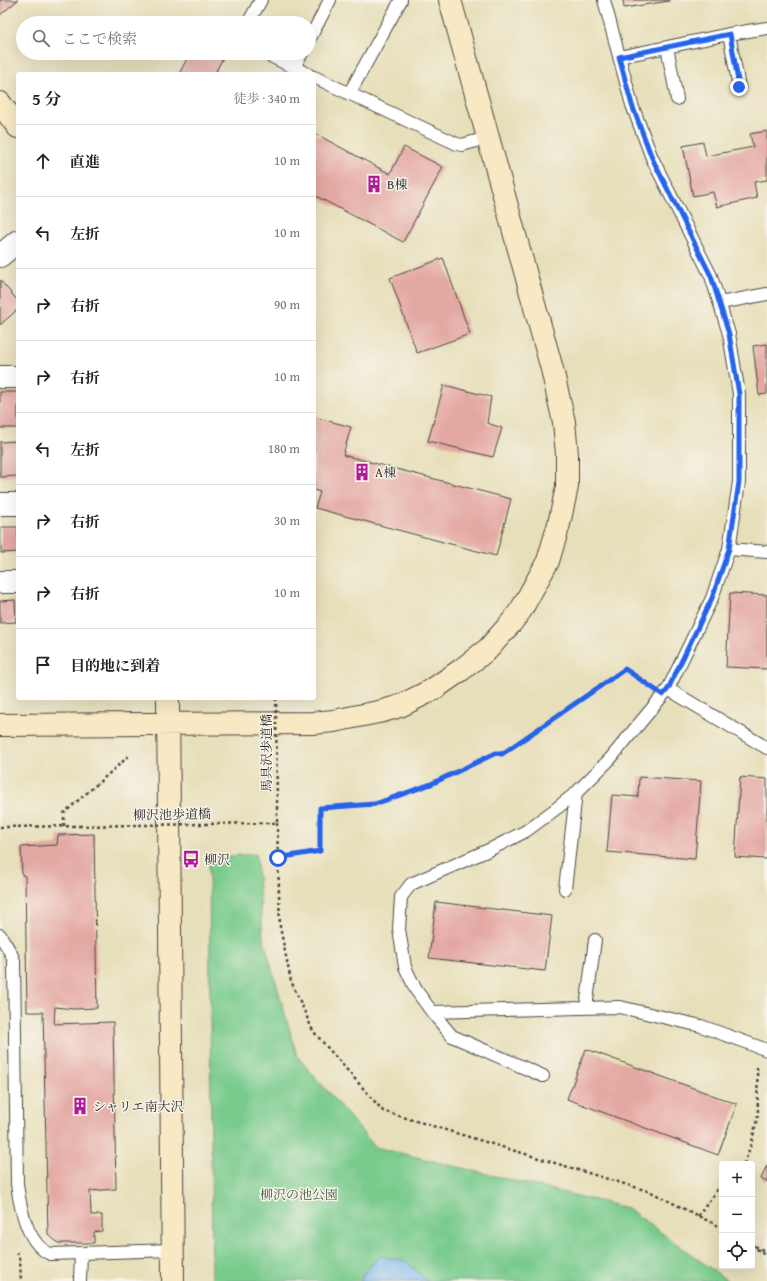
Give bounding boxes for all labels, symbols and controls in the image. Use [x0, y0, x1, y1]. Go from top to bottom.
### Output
search box [16, 16, 316, 60]
icon: search [30, 27, 52, 49]
text: ここで検索 [62, 28, 137, 49]
route end [730, 78, 748, 96]
text: 5 分 [32, 86, 62, 111]
text: 徒歩 · 340 m [234, 89, 300, 108]
icon: ahead [32, 150, 54, 172]
text: 直進 [70, 151, 100, 172]
text: 10 m [274, 151, 300, 170]
building icon: B棟 [364, 174, 384, 194]
place label: B棟 [387, 175, 407, 194]
icon: left [32, 222, 54, 244]
text: 左折 [70, 223, 100, 244]
text: 10 m [274, 223, 300, 242]
icon: right [32, 294, 54, 316]
text: 右折 [70, 295, 100, 316]
text: 90 m [274, 295, 300, 314]
icon: right [32, 366, 54, 388]
text: 右折 [70, 367, 100, 388]
text: 10 m [274, 367, 300, 386]
icon: left [32, 438, 54, 460]
text: 左折 [70, 439, 100, 460]
text: 180 m [268, 439, 300, 458]
building icon: A棟 [352, 462, 372, 482]
place label: A棟 [375, 463, 396, 482]
icon: right [32, 510, 54, 532]
text: 右折 [70, 511, 100, 532]
text: 30 m [274, 511, 300, 530]
icon: right [32, 582, 54, 604]
text: 右折 [70, 583, 100, 604]
text: 10 m [274, 583, 300, 602]
icon: arrive [32, 654, 54, 676]
text: 目的地に到着 [70, 655, 160, 676]
street label: 馬具沢歩道橋 [257, 714, 276, 792]
street label: 柳沢池歩道橋 [133, 804, 211, 825]
bus stop icon: 柳沢 [181, 849, 201, 869]
route start [269, 849, 287, 867]
place label: 柳沢 [204, 850, 230, 869]
building icon: シャリエ南大沢 [70, 1096, 90, 1116]
place label: シャリエ南大沢 [93, 1097, 183, 1116]
map controls [719, 1161, 755, 1269]
button: + [719, 1161, 755, 1197]
park label: 柳沢の池公園 [260, 1185, 338, 1204]
button: − [719, 1197, 755, 1233]
button: locate [719, 1233, 755, 1269]

